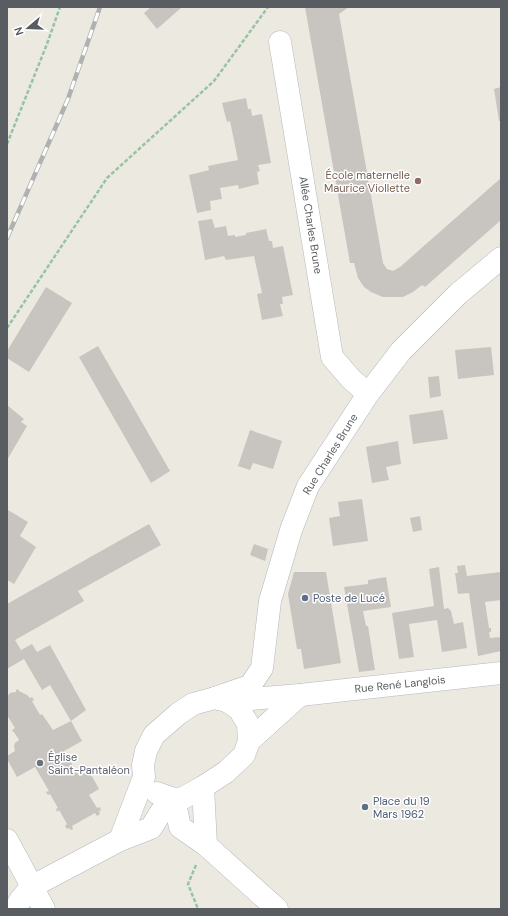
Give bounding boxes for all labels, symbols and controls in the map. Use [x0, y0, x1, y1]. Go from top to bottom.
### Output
north arrow [8, 8, 48, 48]
text: N [11, 25, 26, 37]
place label: École maternelle Maurice Viollette [324, 168, 410, 195]
street label: Allée Charles Brune [296, 175, 326, 275]
marker: École maternelle Maurice Viollette [413, 176, 423, 186]
street label: Rue Charles Brune [299, 411, 361, 497]
place label: Poste de Lucé [313, 591, 385, 605]
marker: Poste de Lucé [300, 593, 310, 603]
street label: Rue René Langlois [354, 672, 446, 696]
place label: Église Saint-Pantaléon [48, 750, 130, 777]
marker: Église Saint-Pantaléon [35, 758, 45, 768]
place label: Place du 19 Mars 1962 [373, 794, 430, 821]
marker: Place du 19 Mars 1962 [360, 802, 370, 812]

